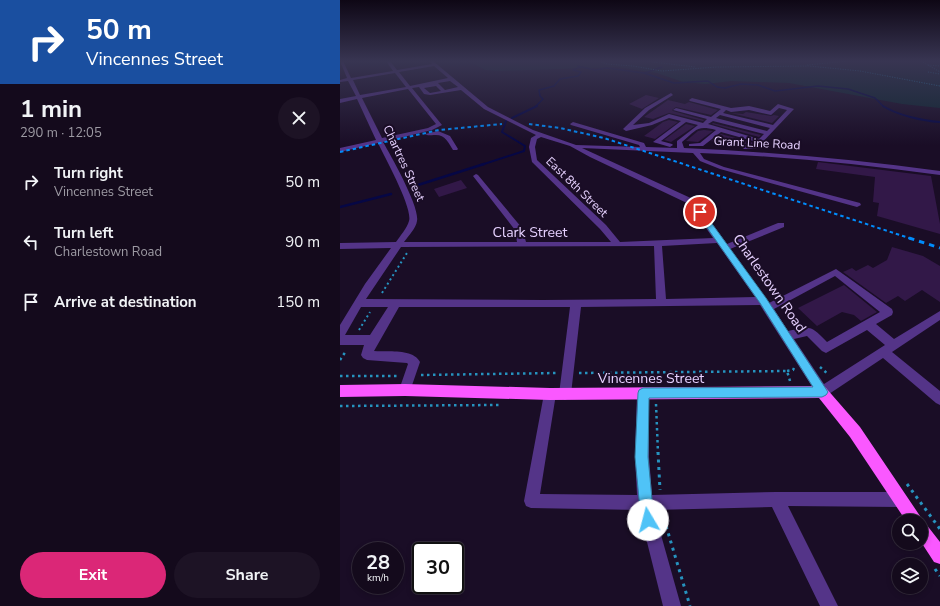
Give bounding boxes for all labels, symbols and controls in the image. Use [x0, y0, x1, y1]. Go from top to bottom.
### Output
text: 50 m [86, 11, 152, 49]
icon: right [20, 16, 72, 68]
text: Vincennes Street [86, 47, 223, 71]
text: 1 min [20, 93, 82, 125]
button: close [278, 97, 320, 139]
street label: Chartres Street [379, 122, 429, 204]
text: 290 m · 12:05 [20, 124, 102, 142]
street label: Grant Line Road [713, 133, 801, 153]
street label: East 8th Street [543, 153, 612, 221]
text: Turn right [54, 163, 123, 183]
icon: right [20, 171, 42, 193]
text: 50 m [285, 172, 320, 192]
text: Vincennes Street [54, 183, 153, 201]
pin [683, 195, 717, 229]
icon: arrive [689, 201, 711, 223]
text: Turn left [54, 223, 113, 243]
street label: Clark Street [493, 223, 567, 242]
street label: Charlestown Road [728, 230, 811, 336]
icon: left [20, 231, 42, 253]
text: 90 m [285, 232, 320, 252]
text: Charlestown Road [54, 243, 162, 261]
icon: arrive [20, 291, 42, 313]
text: Arrive at destination [54, 292, 197, 312]
text: 150 m [276, 292, 320, 312]
street label: Vincennes Street [597, 369, 704, 388]
position arrow [627, 499, 669, 541]
map controls [892, 514, 928, 594]
button: search [892, 514, 928, 550]
speed limit sign: 30 [412, 542, 464, 594]
text: 28 [366, 549, 390, 576]
button: Exit [20, 552, 166, 598]
button: Share [174, 552, 320, 598]
button: layers [892, 558, 928, 594]
text: km/h [367, 571, 389, 585]

